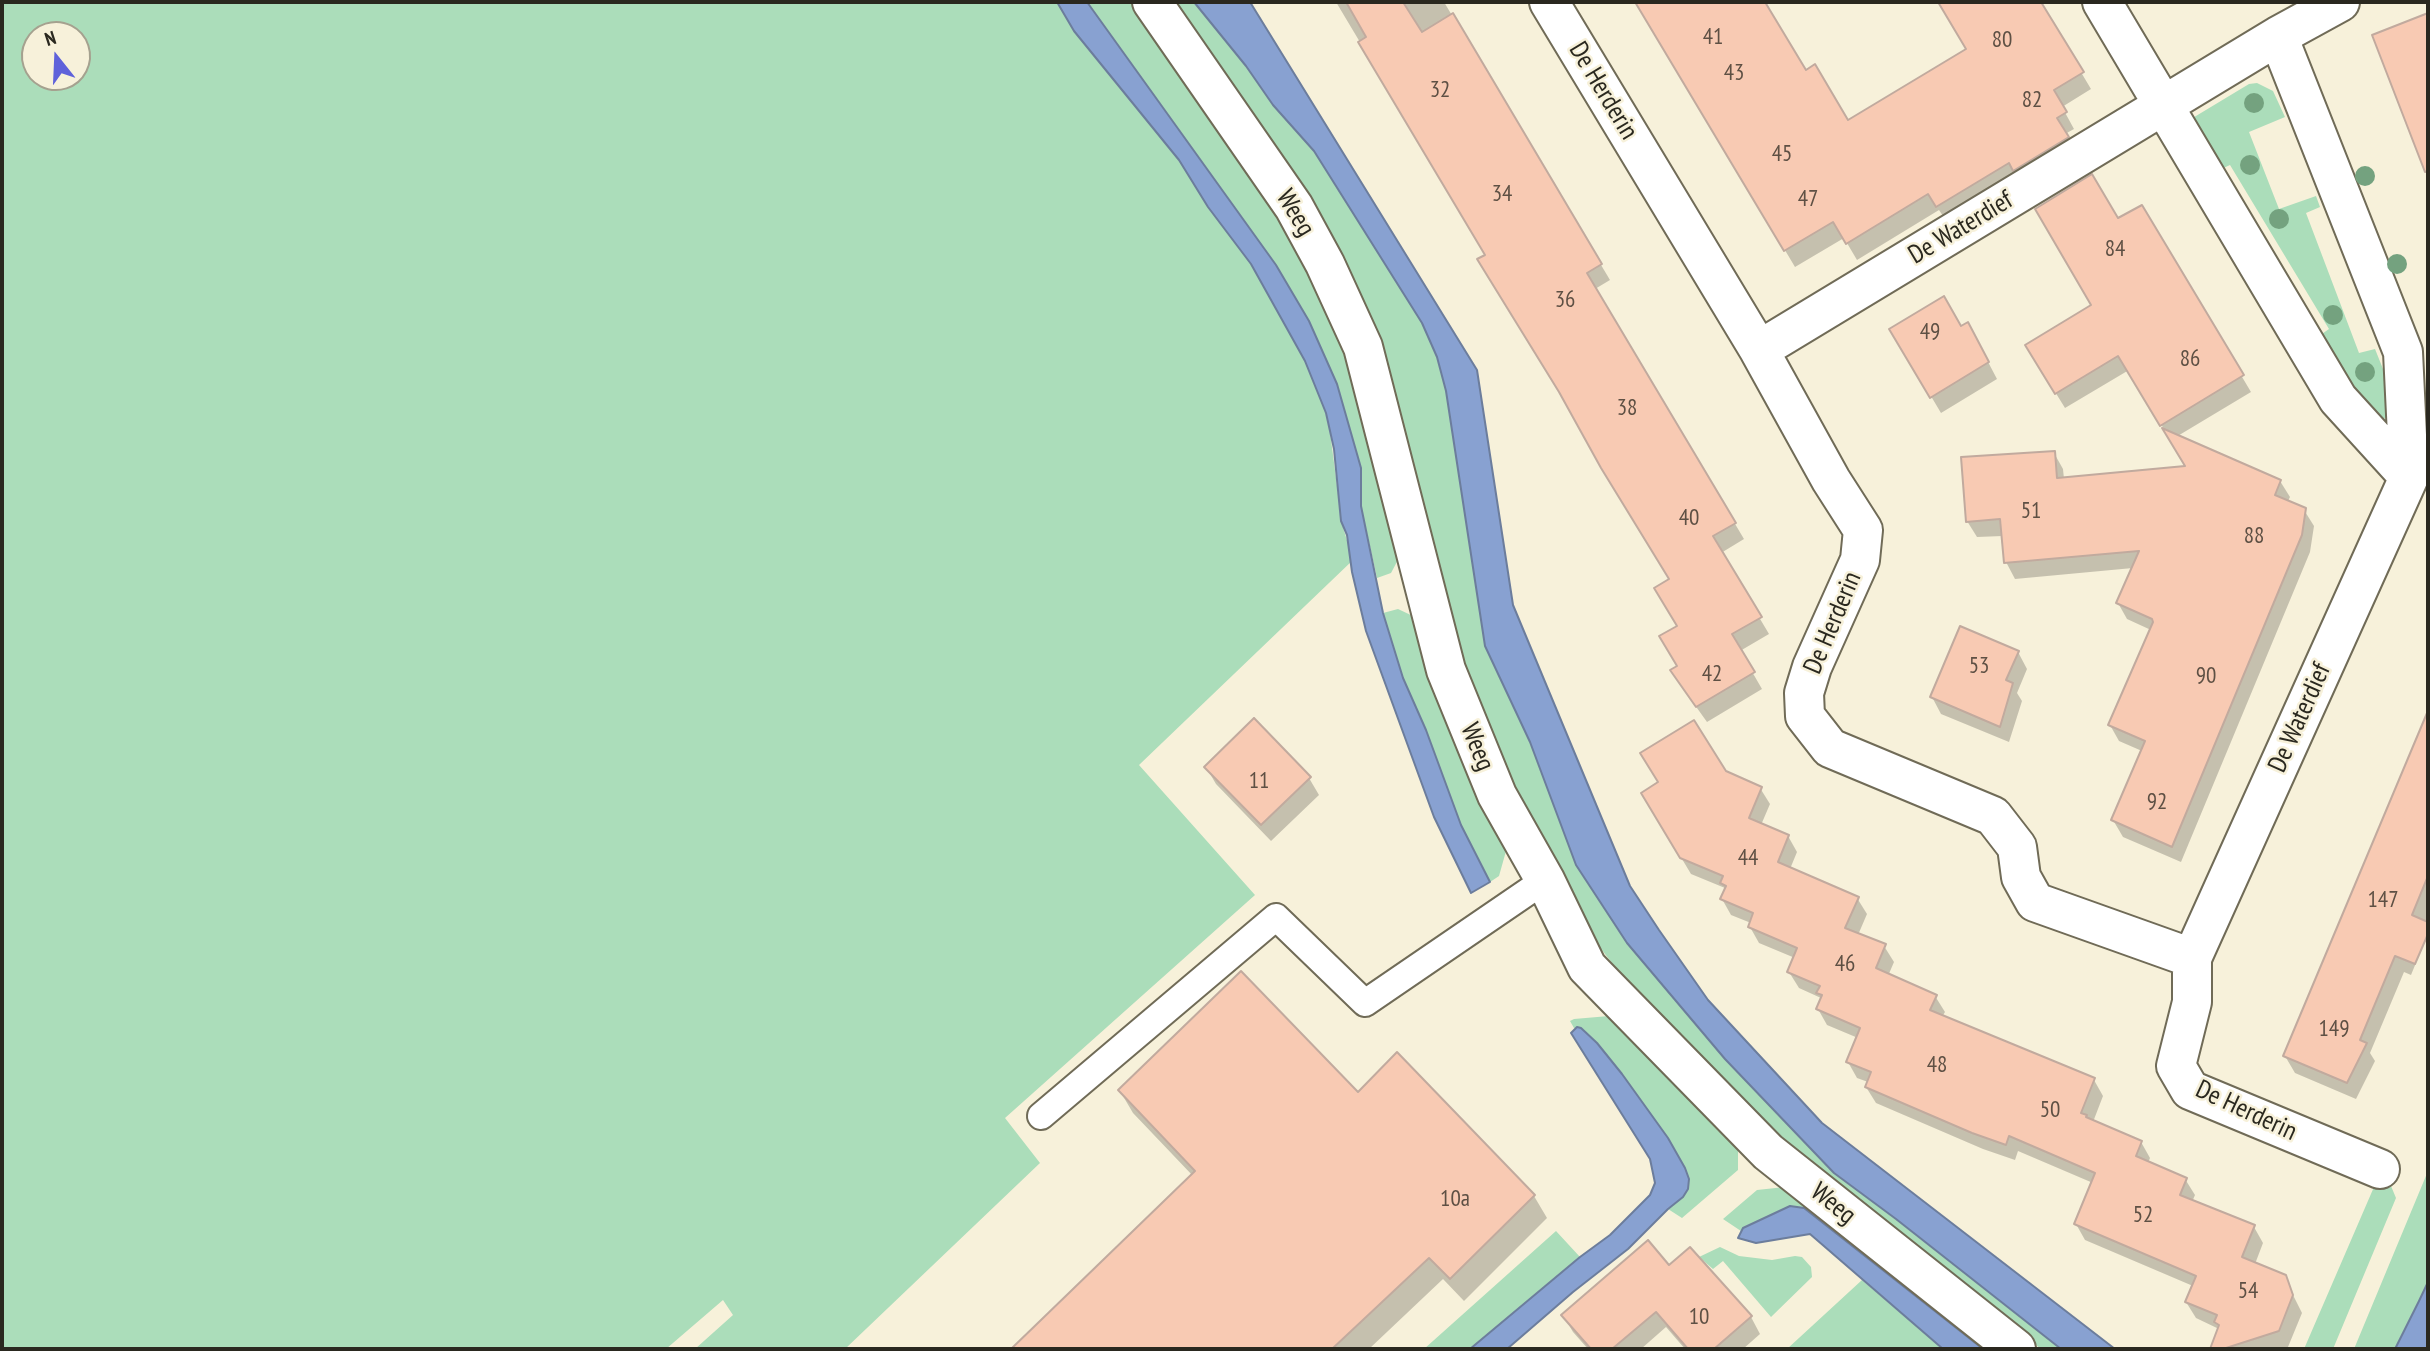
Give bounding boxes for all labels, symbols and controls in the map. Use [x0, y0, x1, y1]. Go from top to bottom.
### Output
north arrow [21, 21, 91, 91]
house number: 41 [1703, 23, 1723, 51]
text: N [42, 25, 59, 51]
house number: 80 [1992, 26, 2012, 54]
street label: De Herderin [1562, 37, 1644, 145]
house number: 43 [1724, 59, 1744, 87]
house number: 32 [1430, 76, 1450, 104]
house number: 82 [2022, 86, 2042, 114]
house number: 45 [1772, 140, 1792, 168]
house number: 34 [1492, 180, 1512, 208]
street label: Weeg [1269, 184, 1321, 242]
house number: 47 [1798, 185, 1818, 213]
street label: De Waterdief [1903, 185, 2019, 271]
house number: 84 [2105, 235, 2125, 263]
house number: 36 [1555, 286, 1575, 314]
house number: 49 [1920, 318, 1940, 346]
house number: 86 [2180, 345, 2200, 373]
house number: 38 [1617, 394, 1637, 422]
house number: 51 [2021, 497, 2041, 525]
house number: 40 [1679, 504, 1699, 532]
house number: 88 [2244, 522, 2264, 550]
street label: De Herderin [1798, 567, 1868, 679]
house number: 53 [1969, 652, 1989, 680]
street label: De Waterdief [2262, 659, 2338, 777]
house number: 42 [1702, 660, 1722, 688]
house number: 90 [2196, 662, 2216, 690]
street label: Weeg [1453, 719, 1501, 775]
house number: 11 [1249, 767, 1269, 795]
house number: 92 [2147, 788, 2167, 816]
house number: 44 [1738, 844, 1758, 872]
house number: 147 [2367, 886, 2399, 914]
house number: 46 [1835, 950, 1855, 978]
house number: 149 [2318, 1015, 2350, 1043]
house number: 48 [1927, 1051, 1947, 1079]
street label: De Herderin [2191, 1074, 2301, 1148]
house number: 50 [2040, 1096, 2060, 1124]
street label: Weeg [1804, 1177, 1862, 1231]
house number: 10a [1440, 1185, 1470, 1213]
house number: 52 [2133, 1201, 2153, 1229]
house number: 54 [2238, 1277, 2258, 1305]
house number: 10 [1689, 1303, 1709, 1331]

